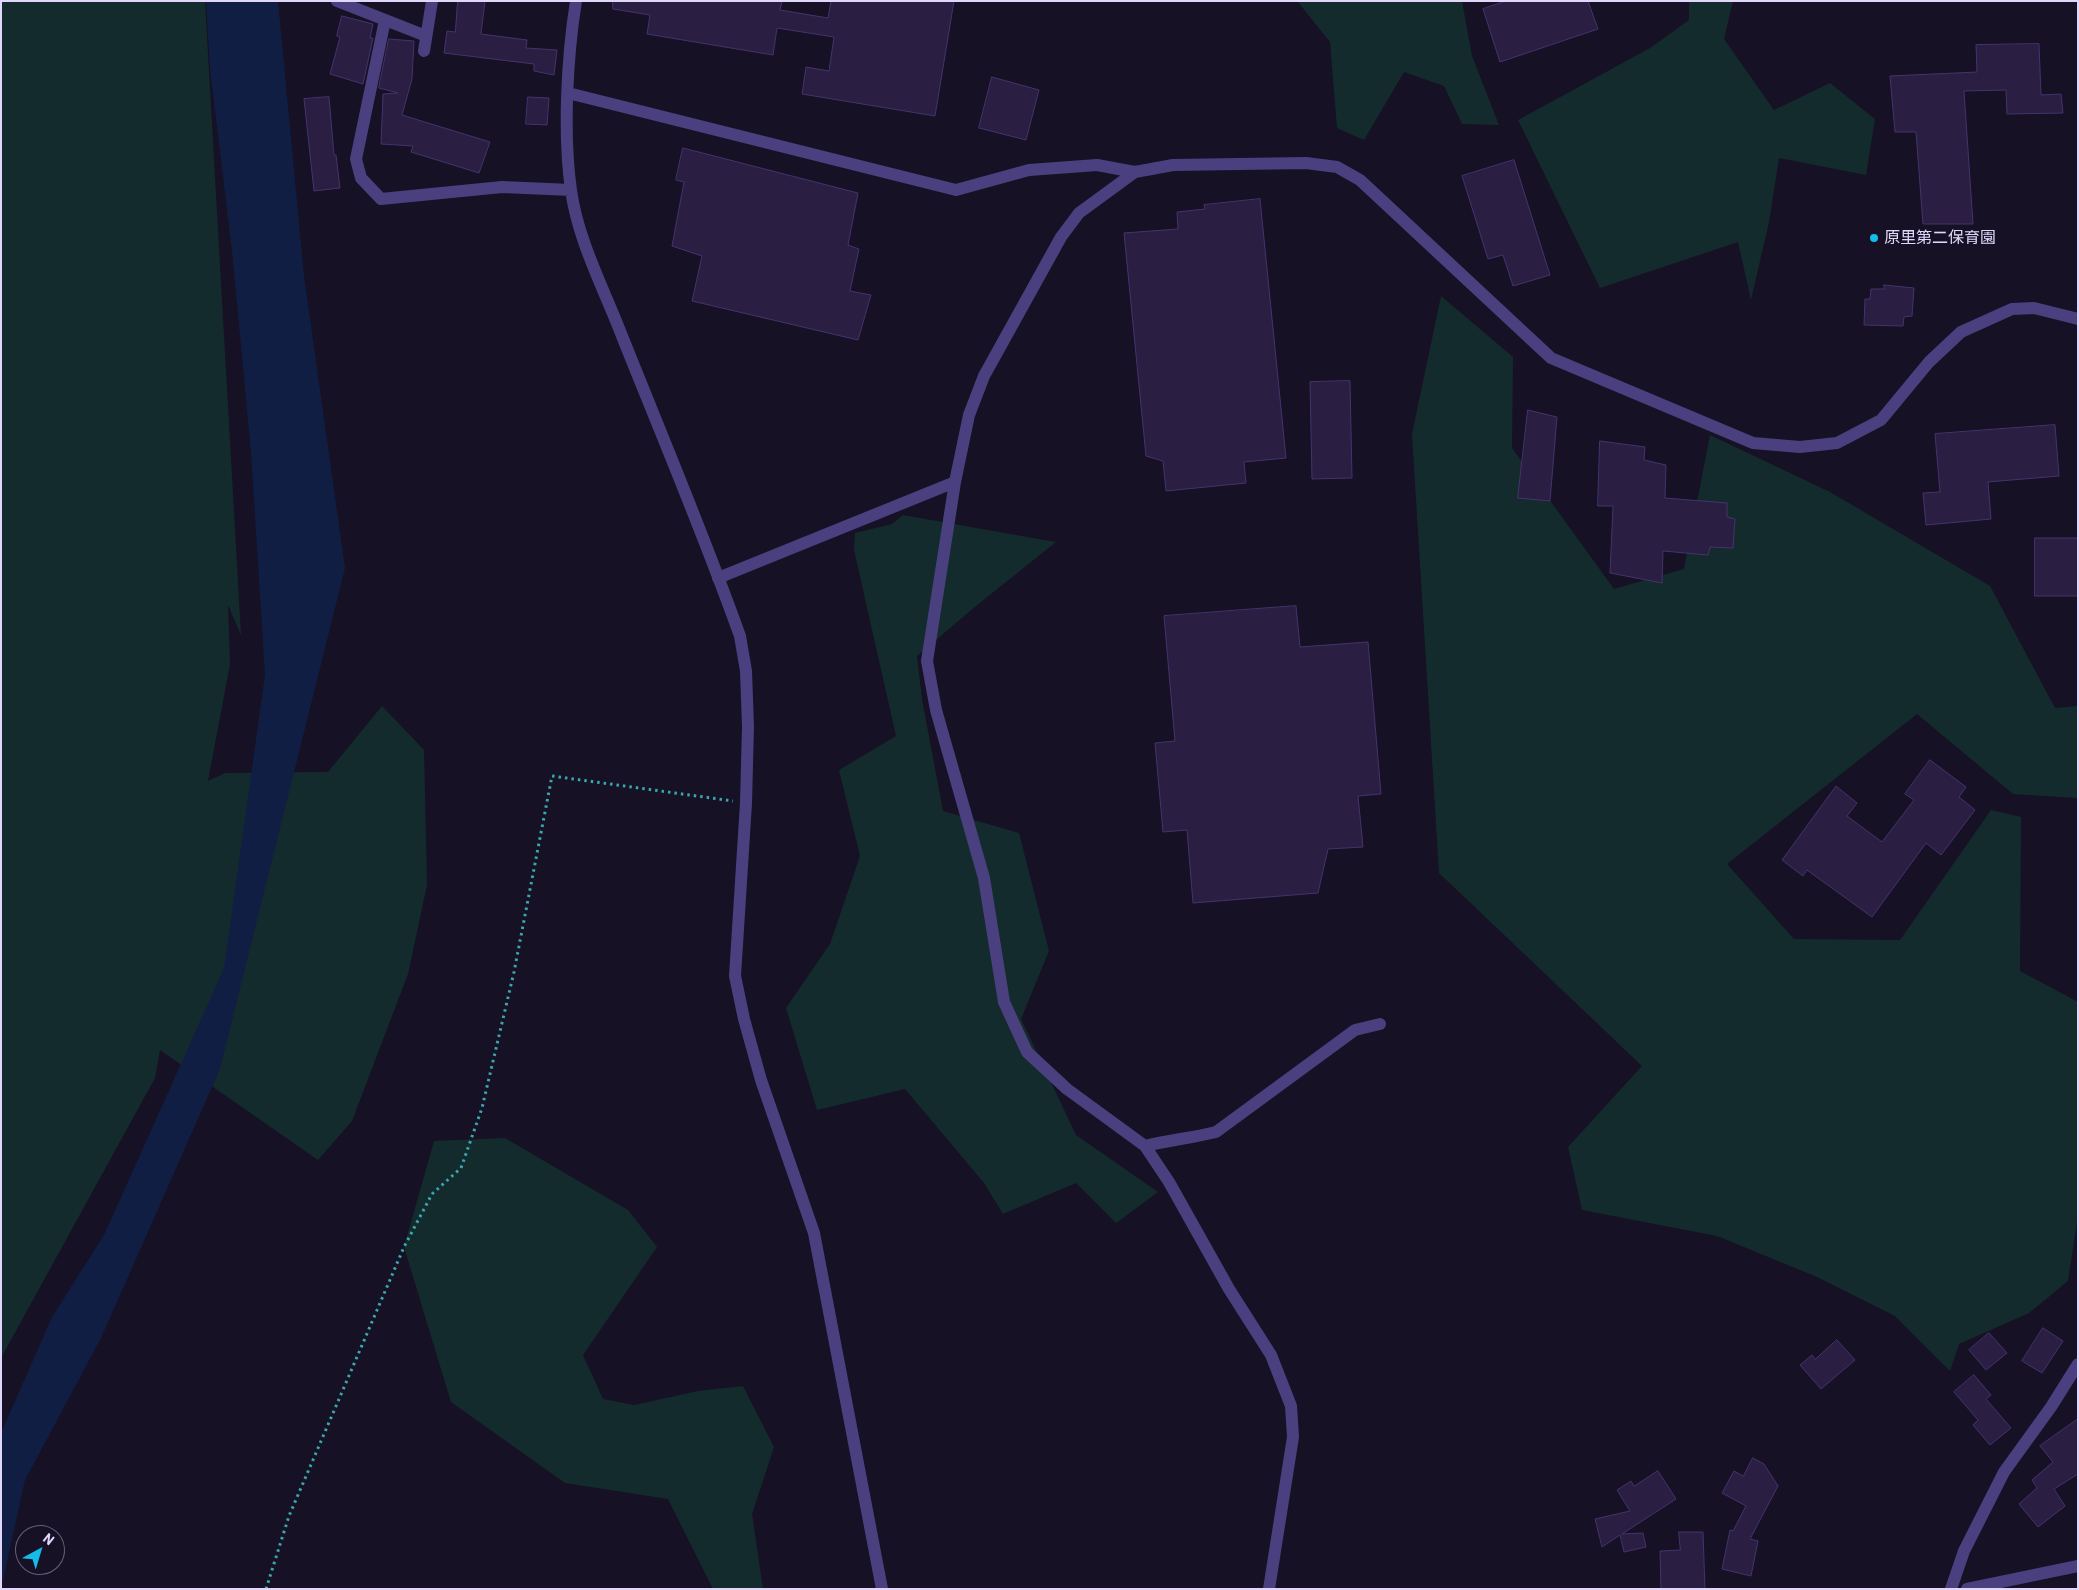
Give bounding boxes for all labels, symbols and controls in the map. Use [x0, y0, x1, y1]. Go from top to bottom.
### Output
place label: 原里第二保育園 [1884, 228, 1996, 248]
marker: 原里第二保育園 [1868, 232, 1880, 244]
north arrow [15, 1525, 65, 1575]
text: N [40, 1529, 58, 1548]

